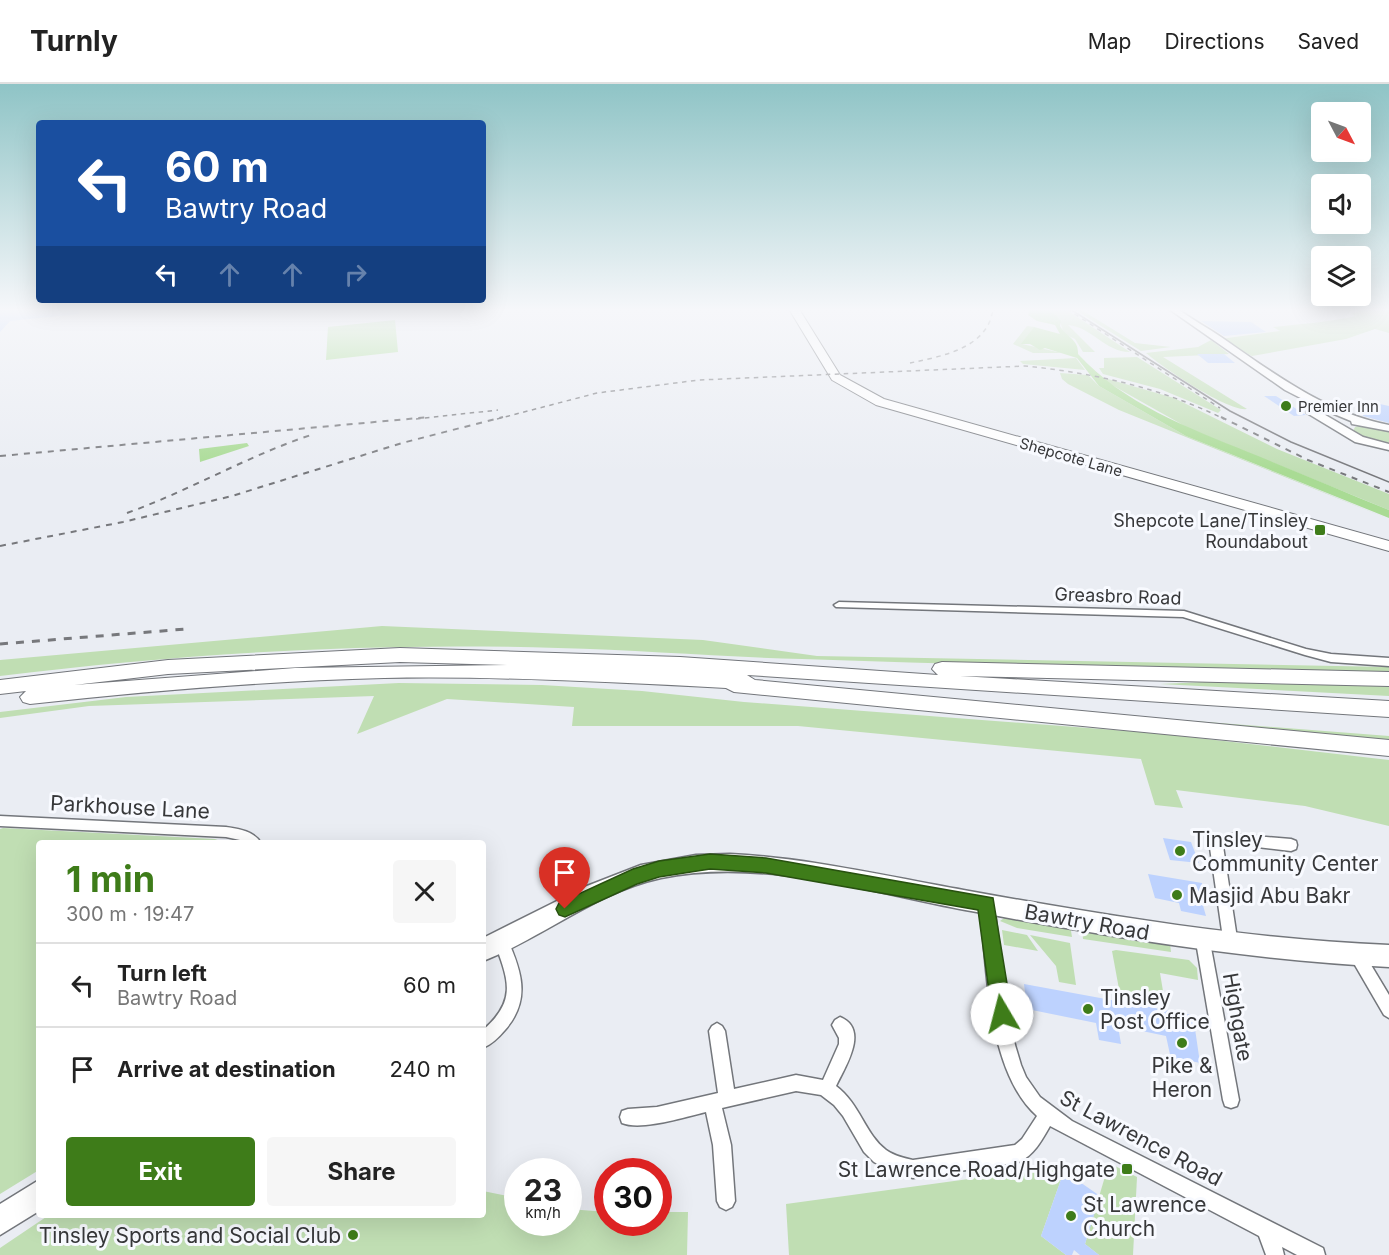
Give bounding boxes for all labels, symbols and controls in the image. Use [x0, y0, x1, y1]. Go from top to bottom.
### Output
text: Turnly [30, 24, 118, 58]
text: Map [1088, 29, 1131, 54]
text: Directions [1164, 29, 1265, 54]
text: Saved [1298, 29, 1359, 54]
north arrow [1311, 102, 1371, 162]
map controls [1311, 102, 1371, 306]
text: 60 m [165, 141, 269, 192]
icon: left [66, 144, 144, 222]
button: sound [1311, 174, 1371, 234]
text: Bawtry Road [165, 192, 327, 225]
button: layers [1311, 246, 1371, 306]
icon: left [150, 258, 183, 291]
icon: ahead [213, 258, 246, 291]
icon: ahead [276, 258, 309, 291]
icon: right [339, 258, 372, 291]
place label: Premier Inn [1298, 397, 1379, 416]
marker: Premier Inn [1279, 399, 1293, 413]
street label: Shepcote Lane [1017, 433, 1125, 481]
place label: Shepcote Lane/Tinsley Roundabout [1113, 510, 1308, 552]
marker: Shepcote Lane/Tinsley Roundabout [1313, 523, 1327, 537]
street label: Greasbro Road [1054, 583, 1182, 609]
street label: Parkhouse Lane [49, 790, 211, 824]
place label: Tinsley Community Center [1192, 827, 1379, 876]
marker: Tinsley Community Center [1173, 844, 1187, 858]
pin [539, 847, 590, 909]
icon: arrive [548, 856, 581, 889]
text: 1 min [66, 857, 155, 901]
button: close [393, 860, 456, 923]
place label: Masjid Abu Bakr [1189, 883, 1351, 908]
marker: Masjid Abu Bakr [1170, 888, 1184, 902]
street label: Bawtry Road [1023, 899, 1151, 945]
text: 300 m · 19:47 [66, 902, 194, 926]
text: Turn left [117, 960, 207, 986]
icon: left [66, 969, 99, 1002]
street label: Highgate [1218, 971, 1258, 1063]
text: 60 m [403, 972, 456, 998]
position arrow [970, 982, 1034, 1046]
place label: Tinsley Post Office [1100, 985, 1210, 1034]
text: Bawtry Road [117, 986, 237, 1010]
marker: Tinsley Post Office [1081, 1002, 1095, 1016]
marker: Pike & Heron [1175, 1036, 1189, 1050]
icon: arrive [66, 1053, 99, 1086]
place label: Pike & Heron [1151, 1053, 1213, 1102]
text: Arrive at destination [117, 1056, 336, 1082]
text: 240 m [389, 1056, 456, 1082]
street label: St Lawrence Road [1056, 1085, 1226, 1191]
button: Exit [66, 1137, 255, 1206]
button: Share [267, 1137, 456, 1206]
place label: St Lawrence Road/Highgate [838, 1157, 1115, 1182]
speed limit sign: 30 [594, 1158, 672, 1236]
marker: St Lawrence Road/Highgate [1120, 1162, 1134, 1176]
text: 23 [524, 1172, 562, 1208]
place label: St Lawrence Church [1083, 1192, 1207, 1241]
text: km/h [525, 1203, 561, 1222]
marker: St Lawrence Church [1064, 1209, 1078, 1223]
place label: Tinsley Sports and Social Club [39, 1223, 341, 1248]
marker: Tinsley Sports and Social Club [346, 1228, 360, 1242]

